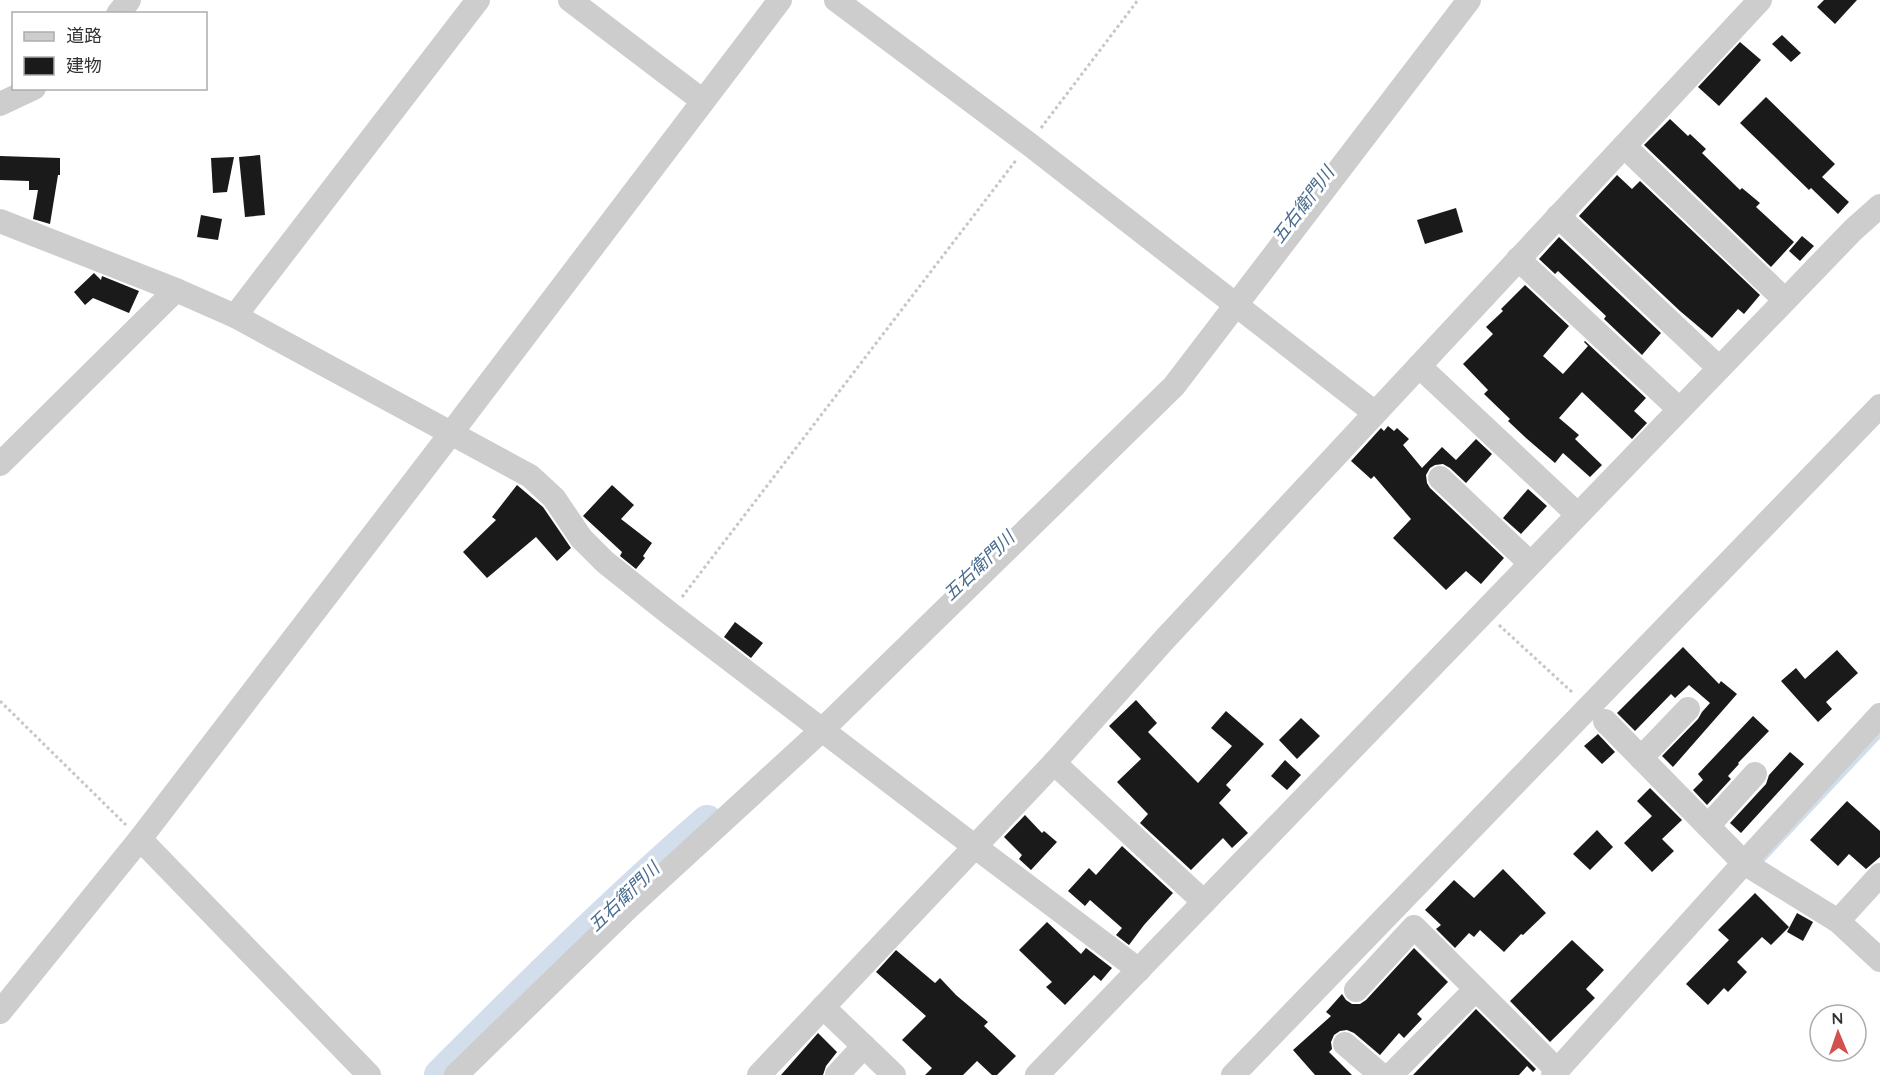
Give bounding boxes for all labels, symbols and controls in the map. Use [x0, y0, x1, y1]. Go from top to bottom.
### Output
legend [12, 12, 207, 90]
text: 道路 [66, 24, 102, 47]
text: 建物 [66, 54, 102, 77]
water label: 五右衛門川 [1266, 160, 1340, 248]
water label: 五右衛門川 [938, 525, 1020, 605]
water label: 五右衛門川 [583, 856, 665, 936]
north arrow [1808, 1003, 1868, 1063]
text: N [1831, 1008, 1844, 1028]

